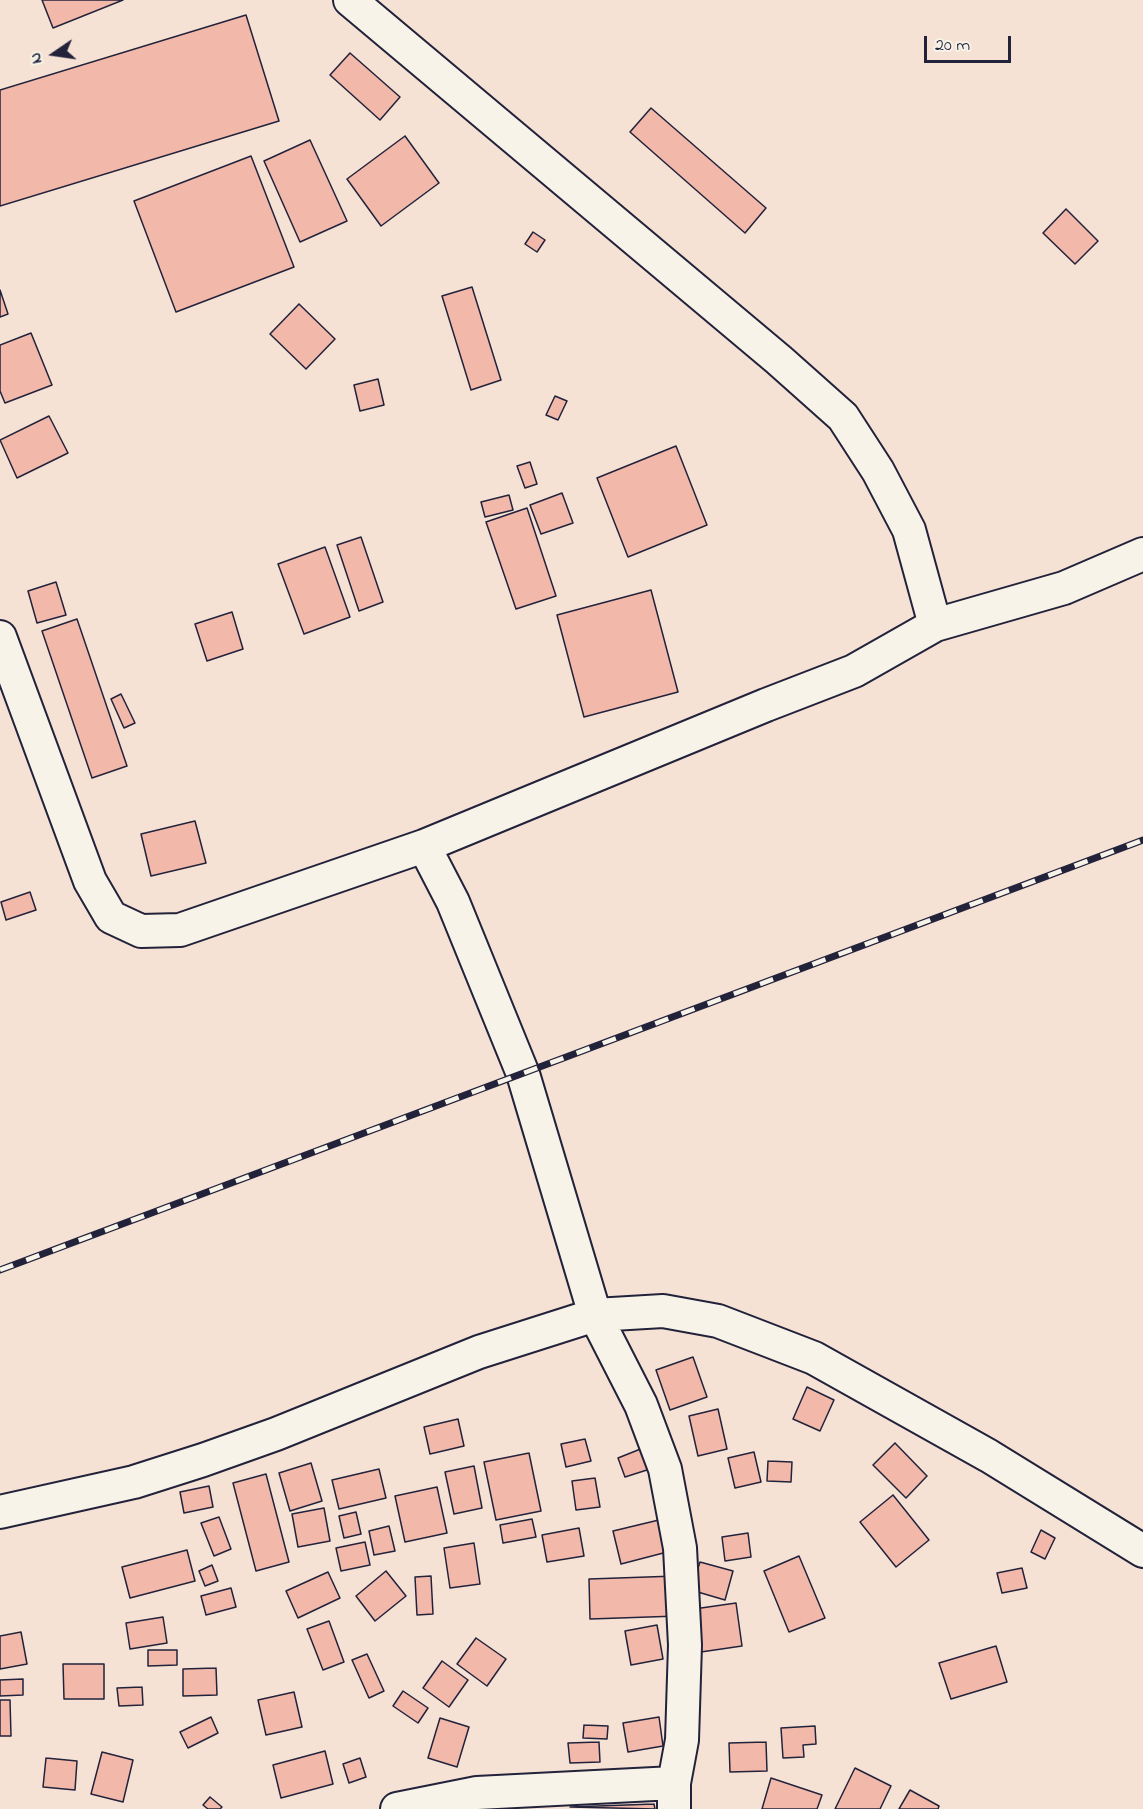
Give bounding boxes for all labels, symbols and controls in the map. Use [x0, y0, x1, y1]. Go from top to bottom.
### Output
north arrow [24, 24, 84, 84]
scale bar [927, 24, 1014, 62]
text: 20 m [935, 33, 970, 59]
text: N [24, 50, 49, 66]

